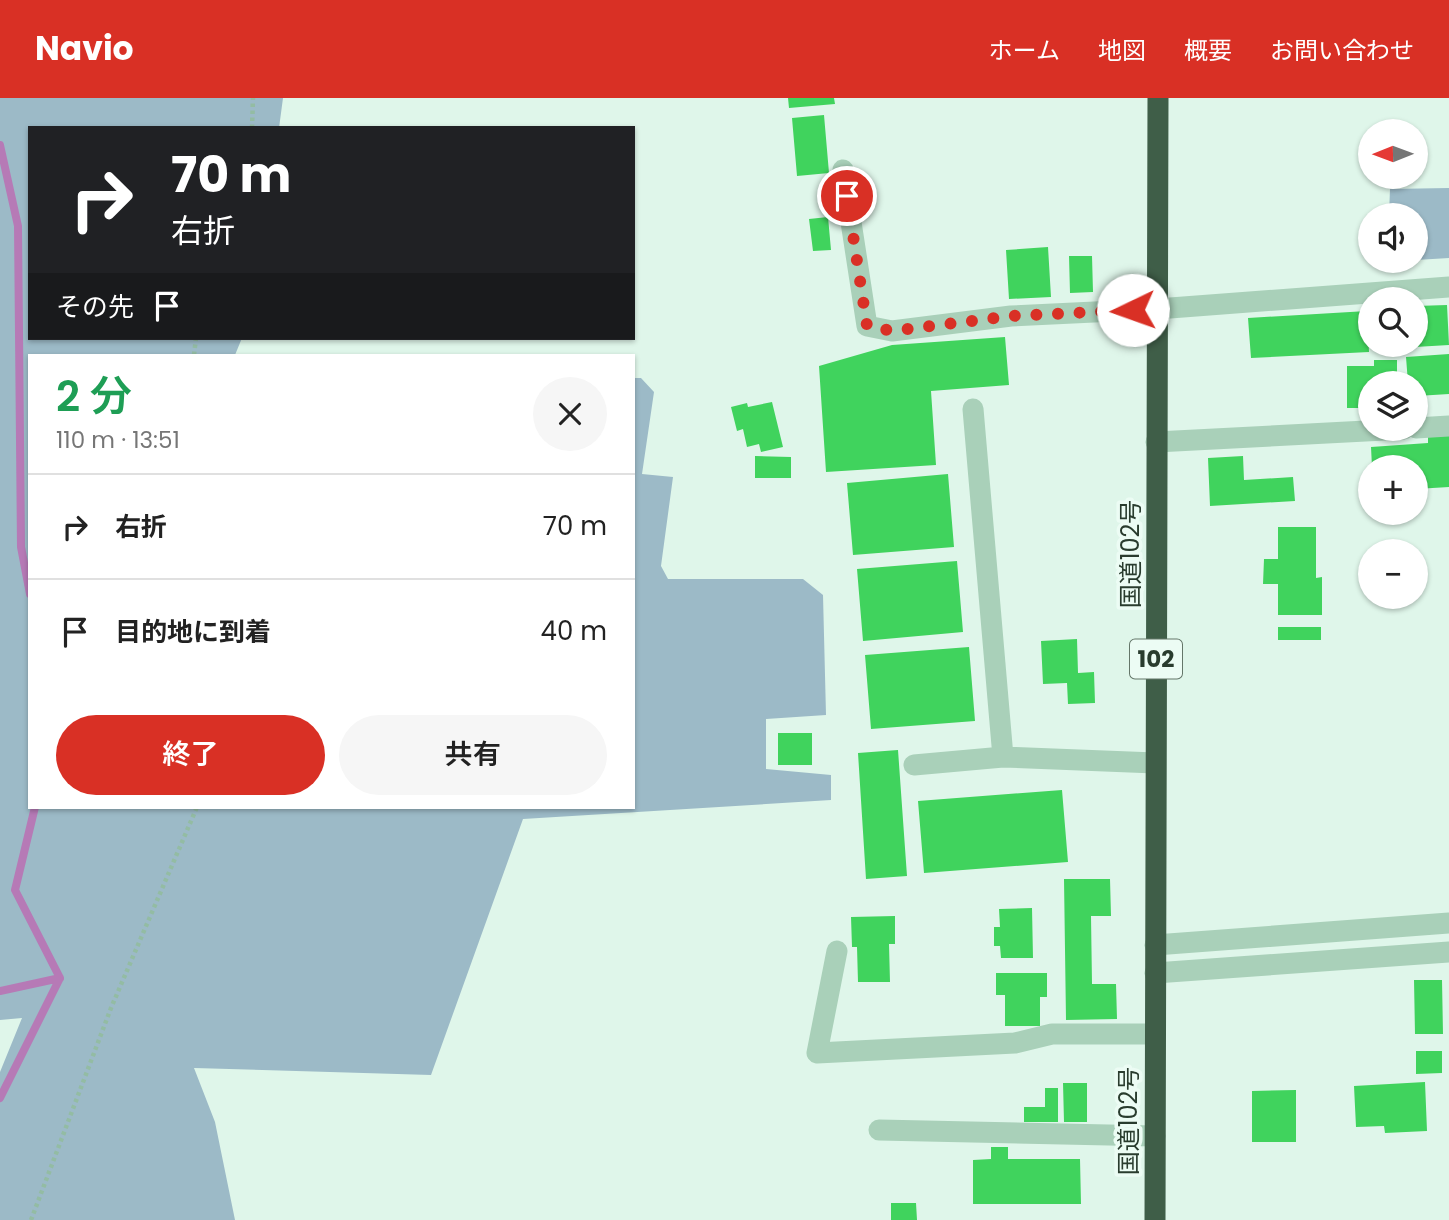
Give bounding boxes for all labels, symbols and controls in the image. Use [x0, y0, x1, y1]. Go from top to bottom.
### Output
text: Navio [35, 25, 134, 72]
text: ホーム [989, 34, 1060, 67]
text: 地図 [1098, 34, 1146, 67]
text: 概要 [1184, 34, 1232, 67]
text: お問い合わせ [1270, 34, 1414, 67]
north arrow [1358, 119, 1428, 189]
map controls [1358, 119, 1428, 609]
text: 70 m [171, 141, 291, 209]
icon: right [56, 154, 147, 245]
pin [817, 166, 877, 226]
icon: arrive [828, 177, 866, 215]
button: sound [1358, 203, 1428, 273]
text: 右折 [171, 208, 235, 253]
position arrow [1096, 273, 1170, 347]
icon: arrive [148, 287, 186, 325]
button: search [1358, 287, 1428, 357]
text: その先 [56, 289, 134, 325]
text: 2 分 [56, 367, 132, 426]
button: layers [1358, 371, 1428, 441]
button: close [533, 377, 607, 451]
text: 110 m · 13:51 [56, 424, 180, 456]
button: + [1358, 455, 1428, 525]
street label: 国道102号 [1114, 500, 1147, 608]
icon: right [56, 508, 94, 546]
text: 70 m [543, 508, 607, 544]
text: 右折 [115, 509, 167, 545]
button: − [1358, 539, 1428, 609]
icon: arrive [56, 613, 94, 651]
text: 40 m [541, 613, 607, 649]
text: 目的地に到着 [115, 614, 271, 650]
road number: 102 [1130, 639, 1182, 678]
button: 終了 [56, 715, 325, 795]
button: 共有 [339, 715, 607, 795]
street label: 国道102号 [1112, 1067, 1145, 1175]

